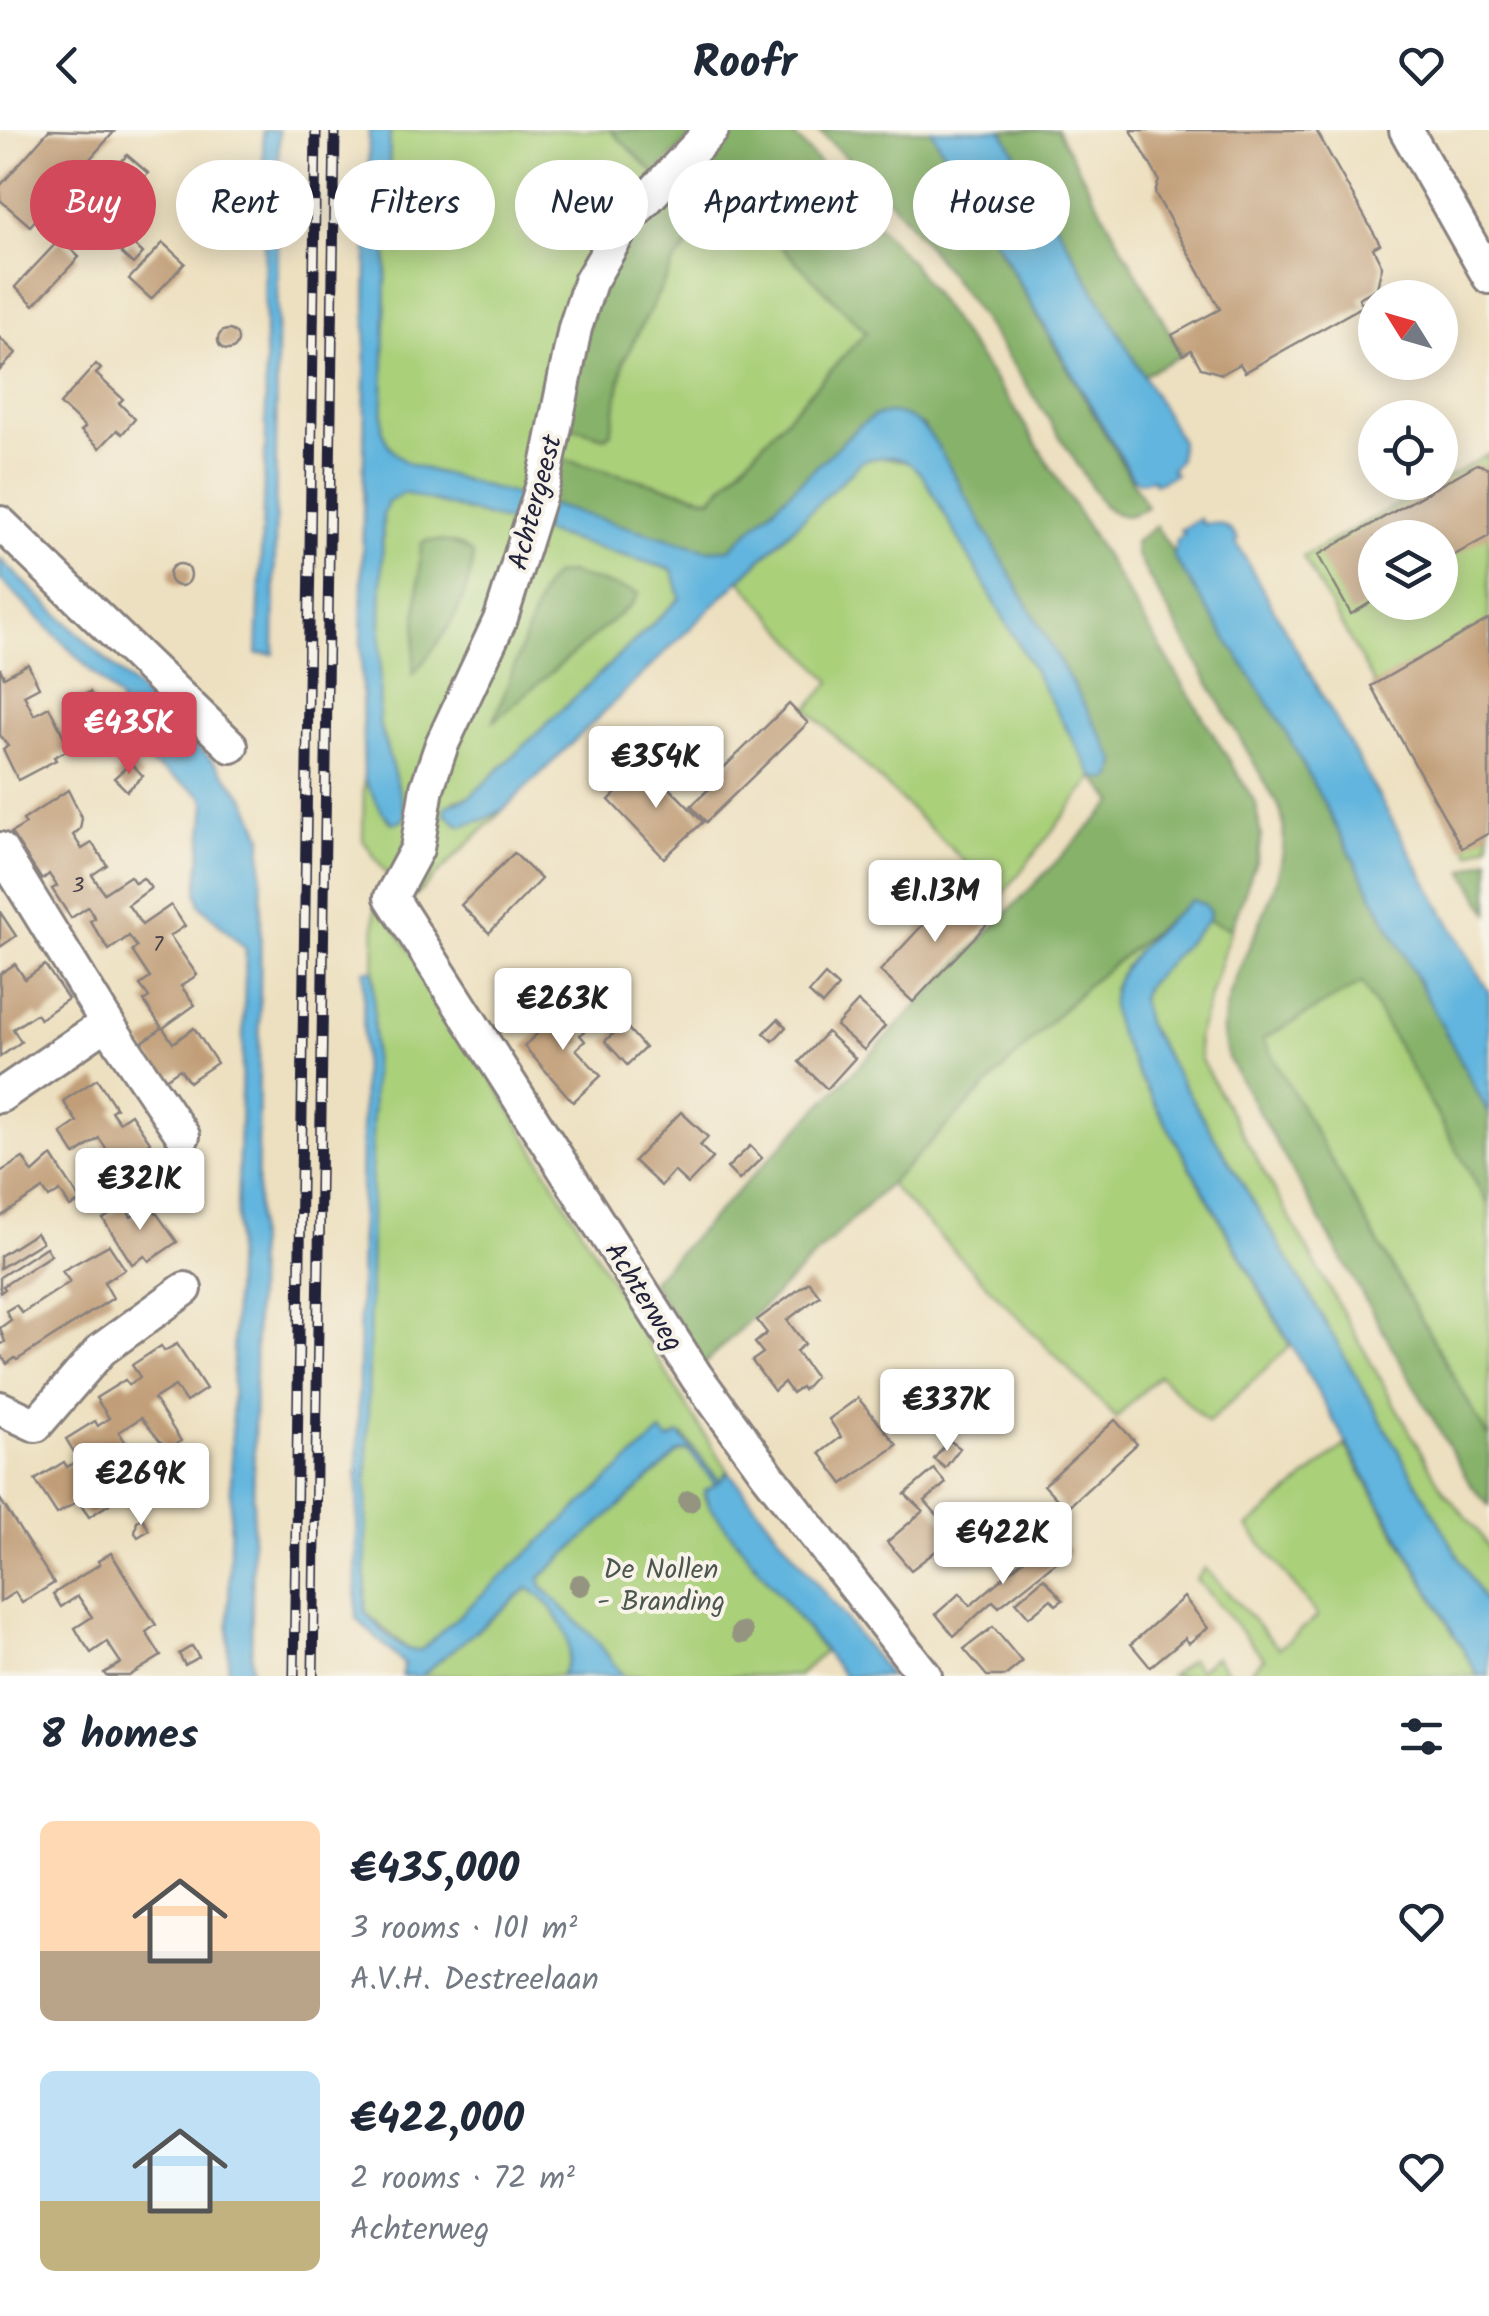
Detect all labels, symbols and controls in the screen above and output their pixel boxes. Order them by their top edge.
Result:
text: Roofr [693,29,796,101]
icon: back [40,38,95,93]
icon: heart [1394,38,1449,93]
chip: Buy [30,160,156,250]
chip: Rent [176,160,314,250]
chip: Filters [334,160,495,250]
chip: New [515,160,648,250]
chip: Apartment [668,160,893,250]
chip: House [913,160,1070,250]
north arrow [1358,280,1458,380]
map controls [1358,280,1458,620]
button: locate [1358,400,1458,500]
street label: Achtergeest [497,429,576,575]
button: layers [1358,520,1458,620]
pin: €435K [59,692,199,777]
text: €435K [84,699,174,750]
pin: €354K [586,726,726,811]
text: €354K [611,733,701,784]
pin: €1.13M [854,860,1016,945]
text: €1.13M [891,867,979,918]
house number: 3 [72,869,84,904]
house number: 7 [153,928,164,963]
pin: €263K [493,968,633,1053]
text: €263K [516,975,610,1026]
pin: €321K [70,1148,210,1233]
text: €321K [97,1155,183,1206]
street label: Achterweg [591,1234,694,1361]
pin: €337K [877,1369,1017,1454]
text: €337K [902,1376,992,1427]
pin: €269K [71,1443,211,1528]
text: €269K [95,1450,187,1501]
pin: €422K [933,1502,1073,1587]
text: €422K [956,1509,1050,1560]
park label: De Nollen - Branding [597,1548,725,1625]
text: 8 homes [40,1703,198,1770]
icon: filters [1394,1709,1449,1764]
text: €435,000 [350,1837,519,1904]
icon: home [120,1861,240,1981]
icon: heart [1394,1894,1449,1949]
text: 3 rooms · 101 m² [350,1904,577,1955]
text: A.V.H. Destreelaan [350,1955,599,2006]
text: €422,000 [350,2087,524,2154]
icon: home [120,2111,240,2231]
icon: heart [1394,2144,1449,2199]
text: 2 rooms · 72 m² [350,2154,575,2205]
text: Achterweg [350,2205,489,2256]

